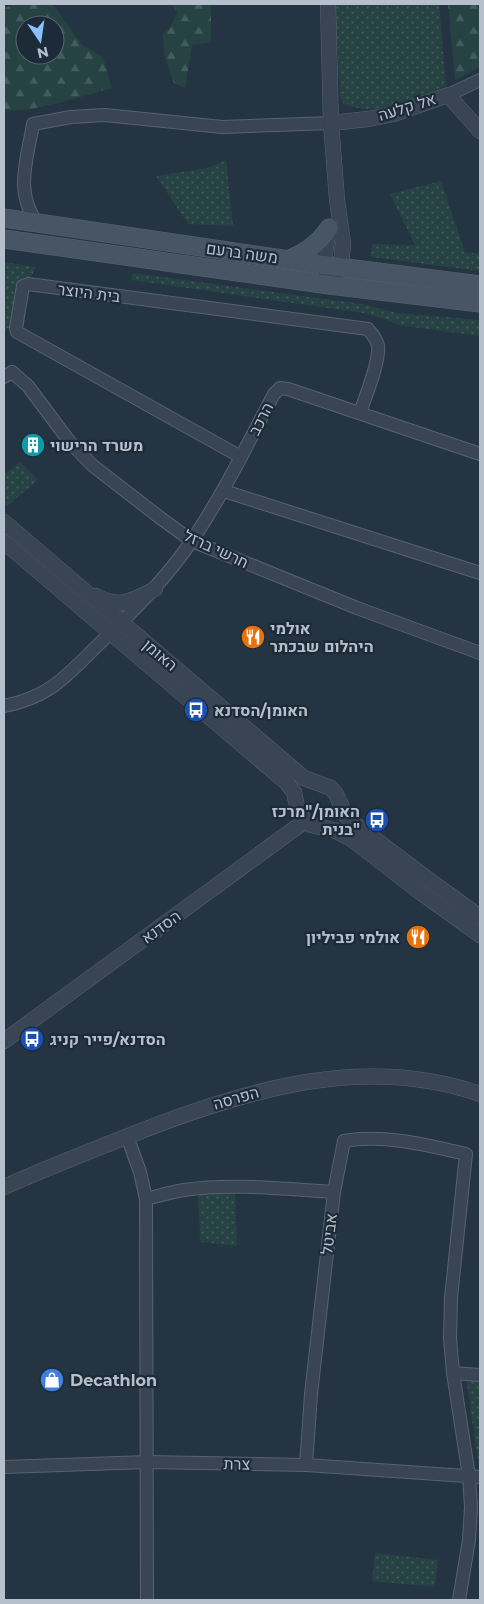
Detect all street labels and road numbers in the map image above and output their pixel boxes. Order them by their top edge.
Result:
street label: אל קלעה [376,89,438,125]
street label: משה ברעם [205,239,279,267]
street label: בית היוצר [57,280,122,306]
street label: הרכב [245,399,277,439]
street label: חרשי ברזל [181,526,251,572]
street label: האומן [139,635,181,675]
street label: הסדנא [138,906,184,948]
street label: הפרסה [211,1082,261,1114]
street label: אביטל [317,1212,341,1256]
street label: צרת [224,1454,251,1474]

